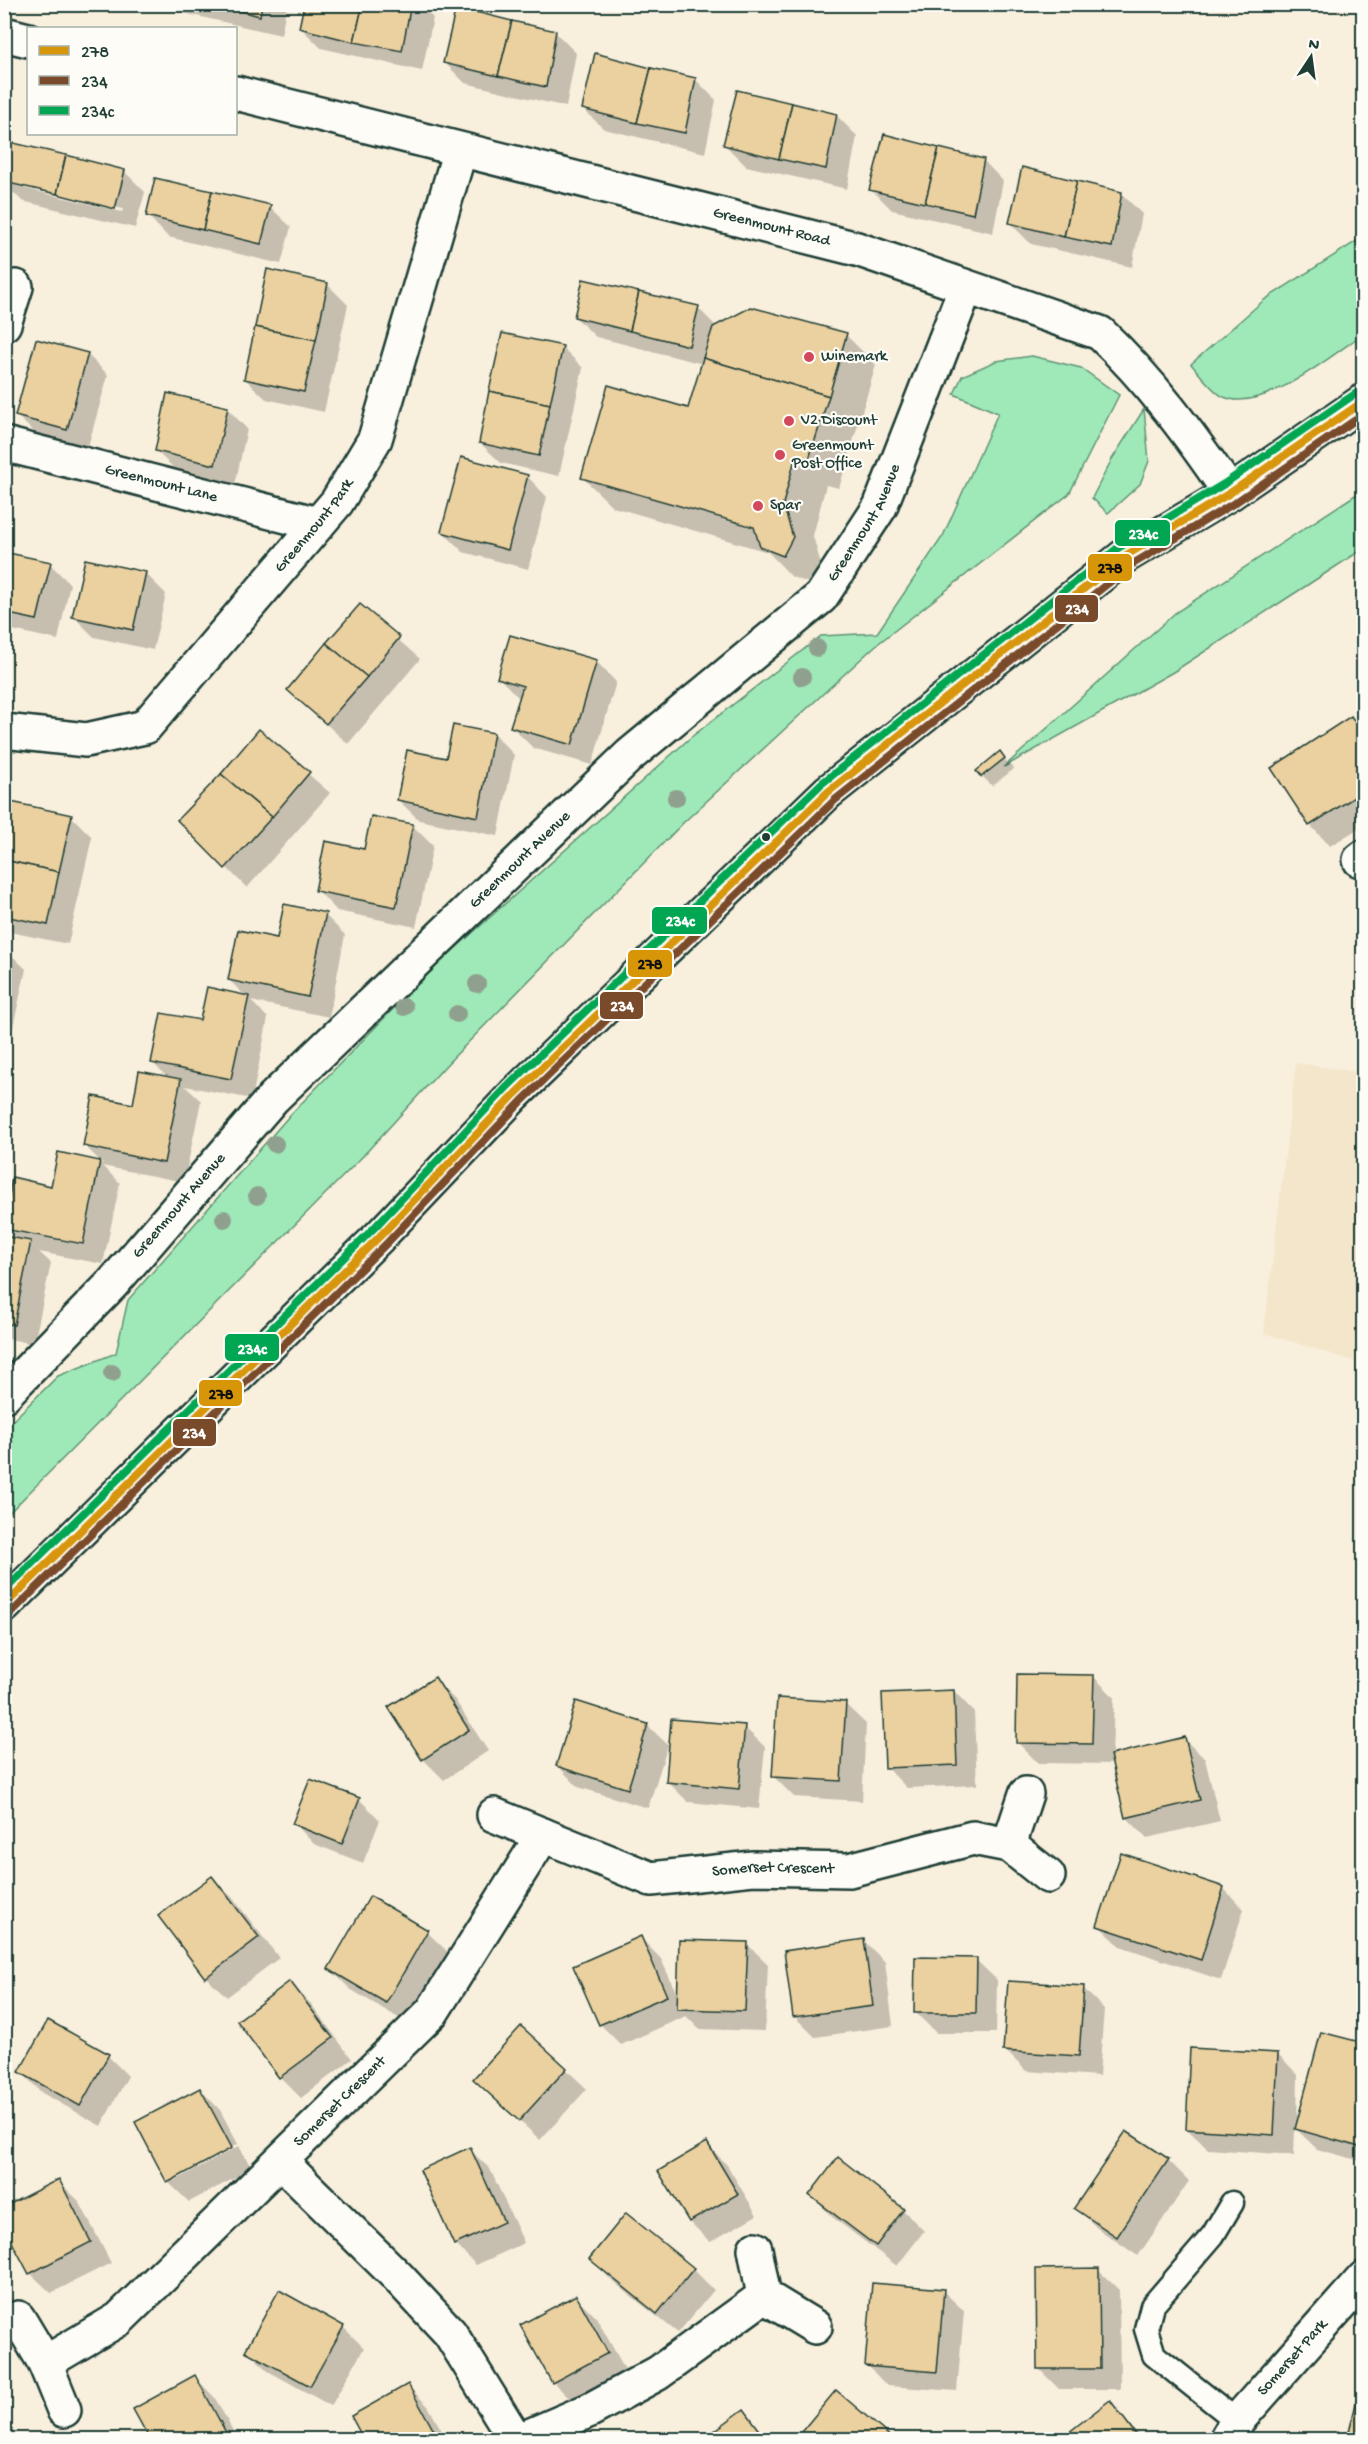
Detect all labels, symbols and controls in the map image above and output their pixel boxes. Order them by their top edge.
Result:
legend [27,27,237,135]
north arrow [1281,27,1341,87]
text: N [1306,35,1321,56]
text: 278 [81,43,109,64]
text: 234 [81,73,108,94]
text: 234c [81,103,115,124]
street label: Greenmount Road [711,204,833,252]
place label: Winemark [821,348,889,367]
marker: Winemark [802,350,816,364]
place label: V2 Discount [800,412,878,431]
marker: V2 Discount [782,414,796,428]
place label: Greenmount Post Office [791,437,875,474]
marker: Greenmount Post Office [773,448,787,462]
street label: Greenmount Lane [103,461,220,508]
street label: Greenmount Avenue [824,461,906,586]
street label: Greenmount Park [271,474,359,577]
place label: Spar [770,497,801,516]
marker: Spar [751,499,765,513]
line badge: 234c [1114,519,1171,547]
text: 234c [1128,527,1159,546]
line badge: 278 [1087,553,1133,582]
text: 278 [1098,561,1123,580]
line badge: 234 [1054,594,1099,623]
text: 234 [1065,602,1089,621]
street label: Greenmount Avenue [466,807,576,913]
unlabelled marker [760,831,772,843]
line badge: 234c [651,906,708,935]
text: 234c [665,914,696,933]
line badge: 278 [627,949,673,978]
text: 278 [638,957,663,976]
line badge: 234 [599,991,644,1020]
text: 234 [610,999,634,1018]
street label: Greenmount Avenue [129,1149,231,1263]
line badge: 234c [224,1333,280,1362]
text: 234c [237,1342,268,1361]
line badge: 278 [198,1379,243,1407]
text: 278 [209,1387,234,1406]
line badge: 234 [172,1418,217,1447]
text: 234 [182,1426,206,1445]
street label: Somerset Crescent [711,1858,835,1882]
street label: Somerset Crescent [290,2052,391,2151]
street label: Somerset Park [1254,2315,1333,2400]

